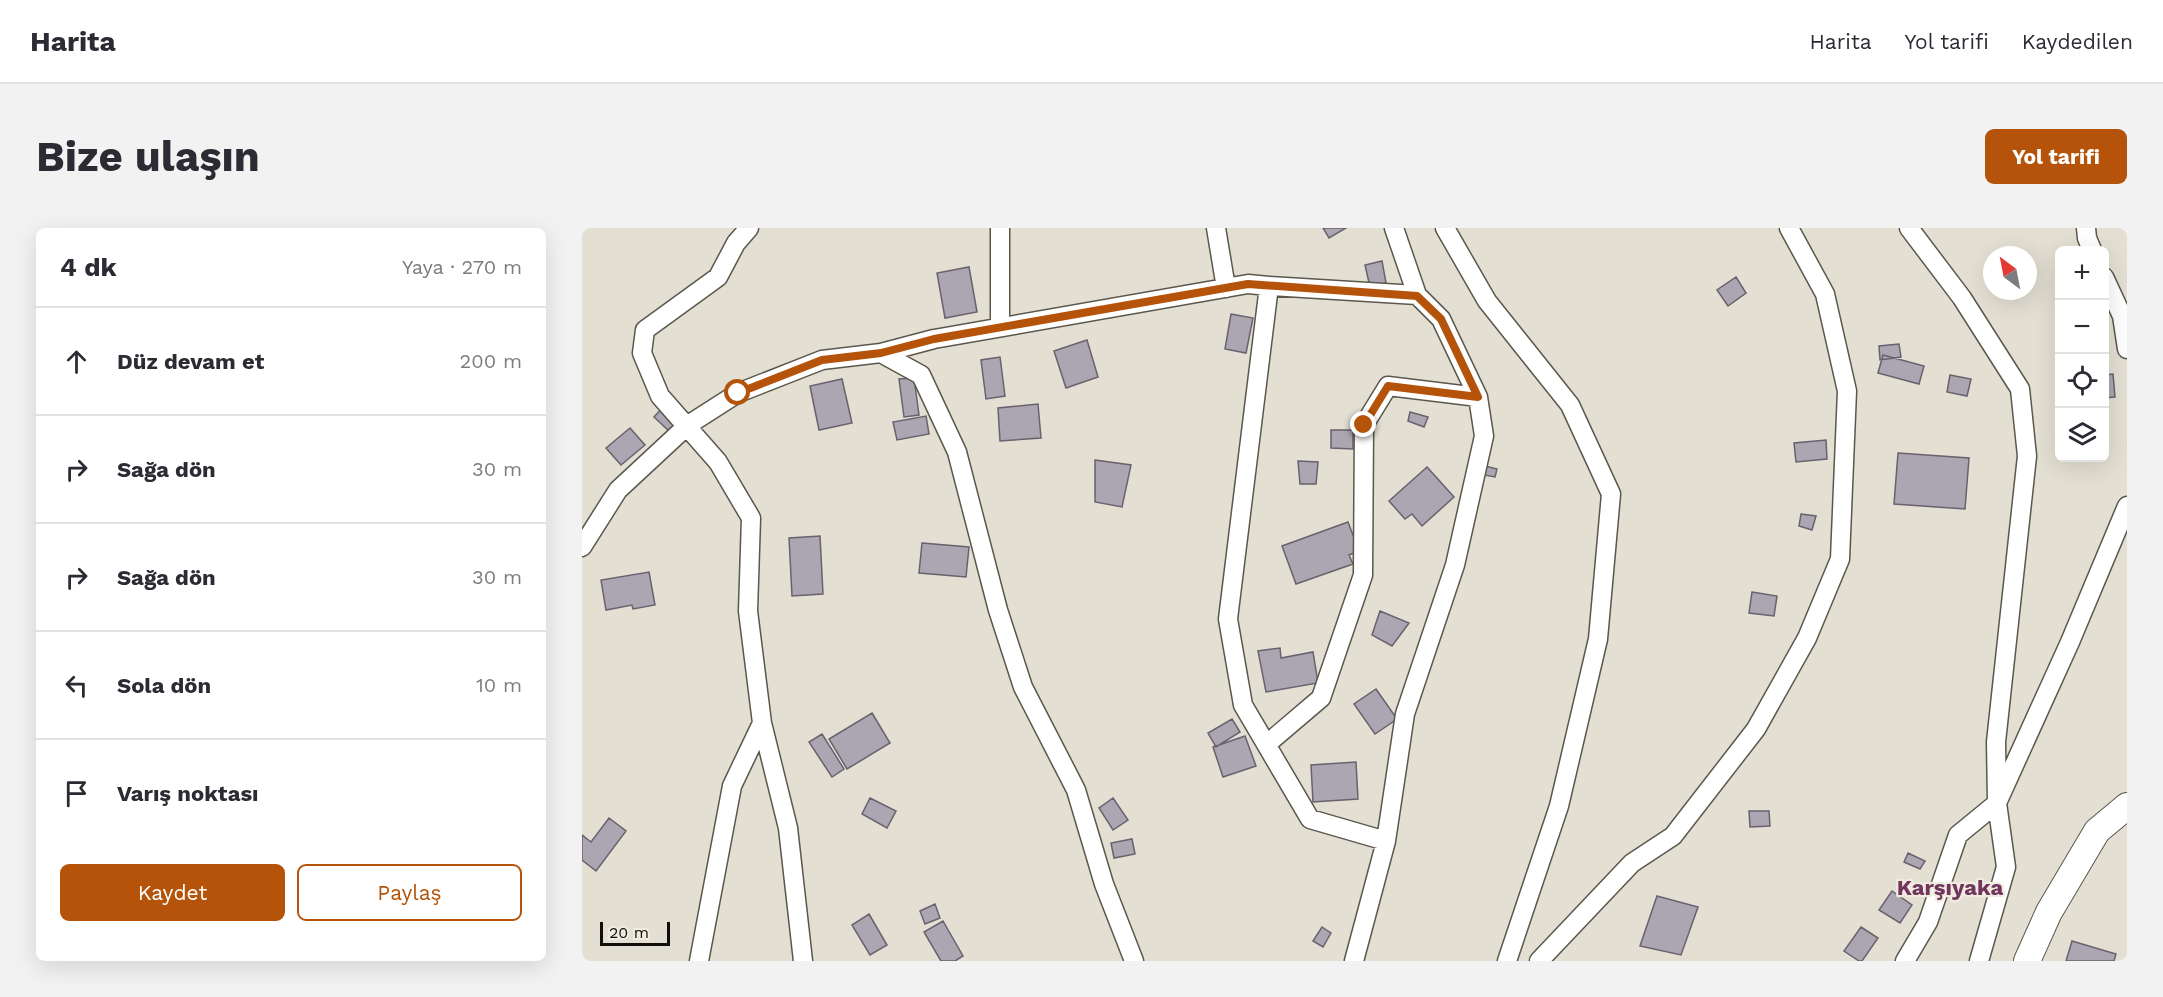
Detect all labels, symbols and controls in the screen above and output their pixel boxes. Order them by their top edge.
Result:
text: Harita [30,25,116,58]
text: Harita [1810,29,1872,54]
text: Yol tarifi [1905,29,1989,54]
text: Kaydedilen [2022,29,2133,54]
button: Yol tarifi [1985,129,2127,184]
text: Bize ulaşın [36,132,260,181]
north arrow [1983,246,2037,300]
map controls [2055,246,2109,462]
button: + [2055,246,2109,300]
text: 4 dk [60,252,117,282]
text: Yaya · 270 m [402,255,522,279]
button: − [2055,300,2109,354]
icon: ahead [60,345,93,378]
text: Düz devam et [117,349,264,374]
text: 200 m [460,349,522,373]
button: locate [2055,354,2109,408]
route start [724,379,750,405]
button: layers [2055,408,2109,462]
route end [1350,411,1376,437]
icon: right [60,453,93,486]
text: Sağa dön [117,457,216,482]
text: 30 m [472,457,522,481]
icon: right [60,561,93,594]
text: Sağa dön [117,565,216,590]
text: 30 m [472,565,522,589]
icon: left [60,669,93,702]
text: Sola dön [117,673,211,698]
text: 10 m [476,673,522,697]
icon: arrive [60,777,93,810]
text: Varış noktası [117,781,259,806]
button: Kaydet [60,864,285,921]
button: Paylaş [297,864,522,921]
district label: Karşıyaka [1897,875,2004,900]
scale bar [600,919,670,946]
text: 20 m [609,923,649,942]

